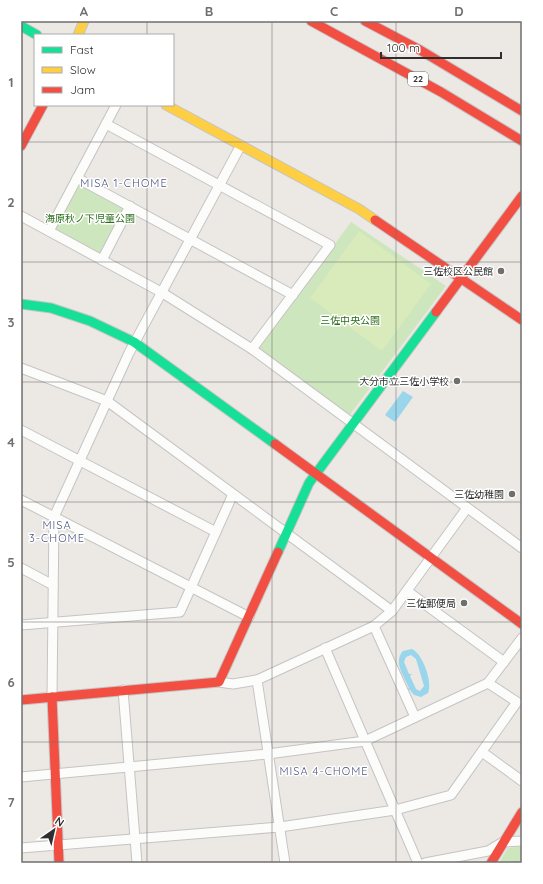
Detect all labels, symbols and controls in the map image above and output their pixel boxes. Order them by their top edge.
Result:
text: A [80,3,89,19]
text: B [205,3,213,19]
text: C [330,3,338,19]
text: D [454,3,464,19]
legend [34,34,174,106]
scale bar [381,34,501,60]
text: 100 m [387,40,420,55]
text: Fast [70,42,94,57]
text: Slow [70,62,96,77]
road number: 22 [408,72,428,86]
text: 1 [8,74,14,90]
text: Jam [70,82,95,97]
district label: MISA 1-CHOME [80,176,168,190]
text: 2 [7,194,15,210]
park label: 海原秋ノ下児童公園 [45,212,135,225]
place label: 三佐校区公民館 [423,265,493,278]
marker: 三佐校区公民館 [496,266,506,276]
text: 3 [8,314,15,330]
park label: 三佐中央公園 [320,314,380,327]
place label: 大分市立三佐小学校 [359,375,449,388]
marker: 大分市立三佐小学校 [452,376,462,386]
text: 4 [7,434,15,450]
place label: 三佐幼稚園 [454,488,504,501]
marker: 三佐幼稚園 [507,489,517,499]
district label: MISA 3-CHOME [29,518,85,545]
text: 5 [7,554,15,570]
place label: 三佐郵便局 [406,597,456,610]
marker: 三佐郵便局 [459,598,469,608]
text: 6 [7,674,15,690]
district label: MISA 4-CHOME [279,764,369,778]
text: 7 [7,794,15,810]
north arrow [34,810,74,850]
text: N [52,814,67,830]

